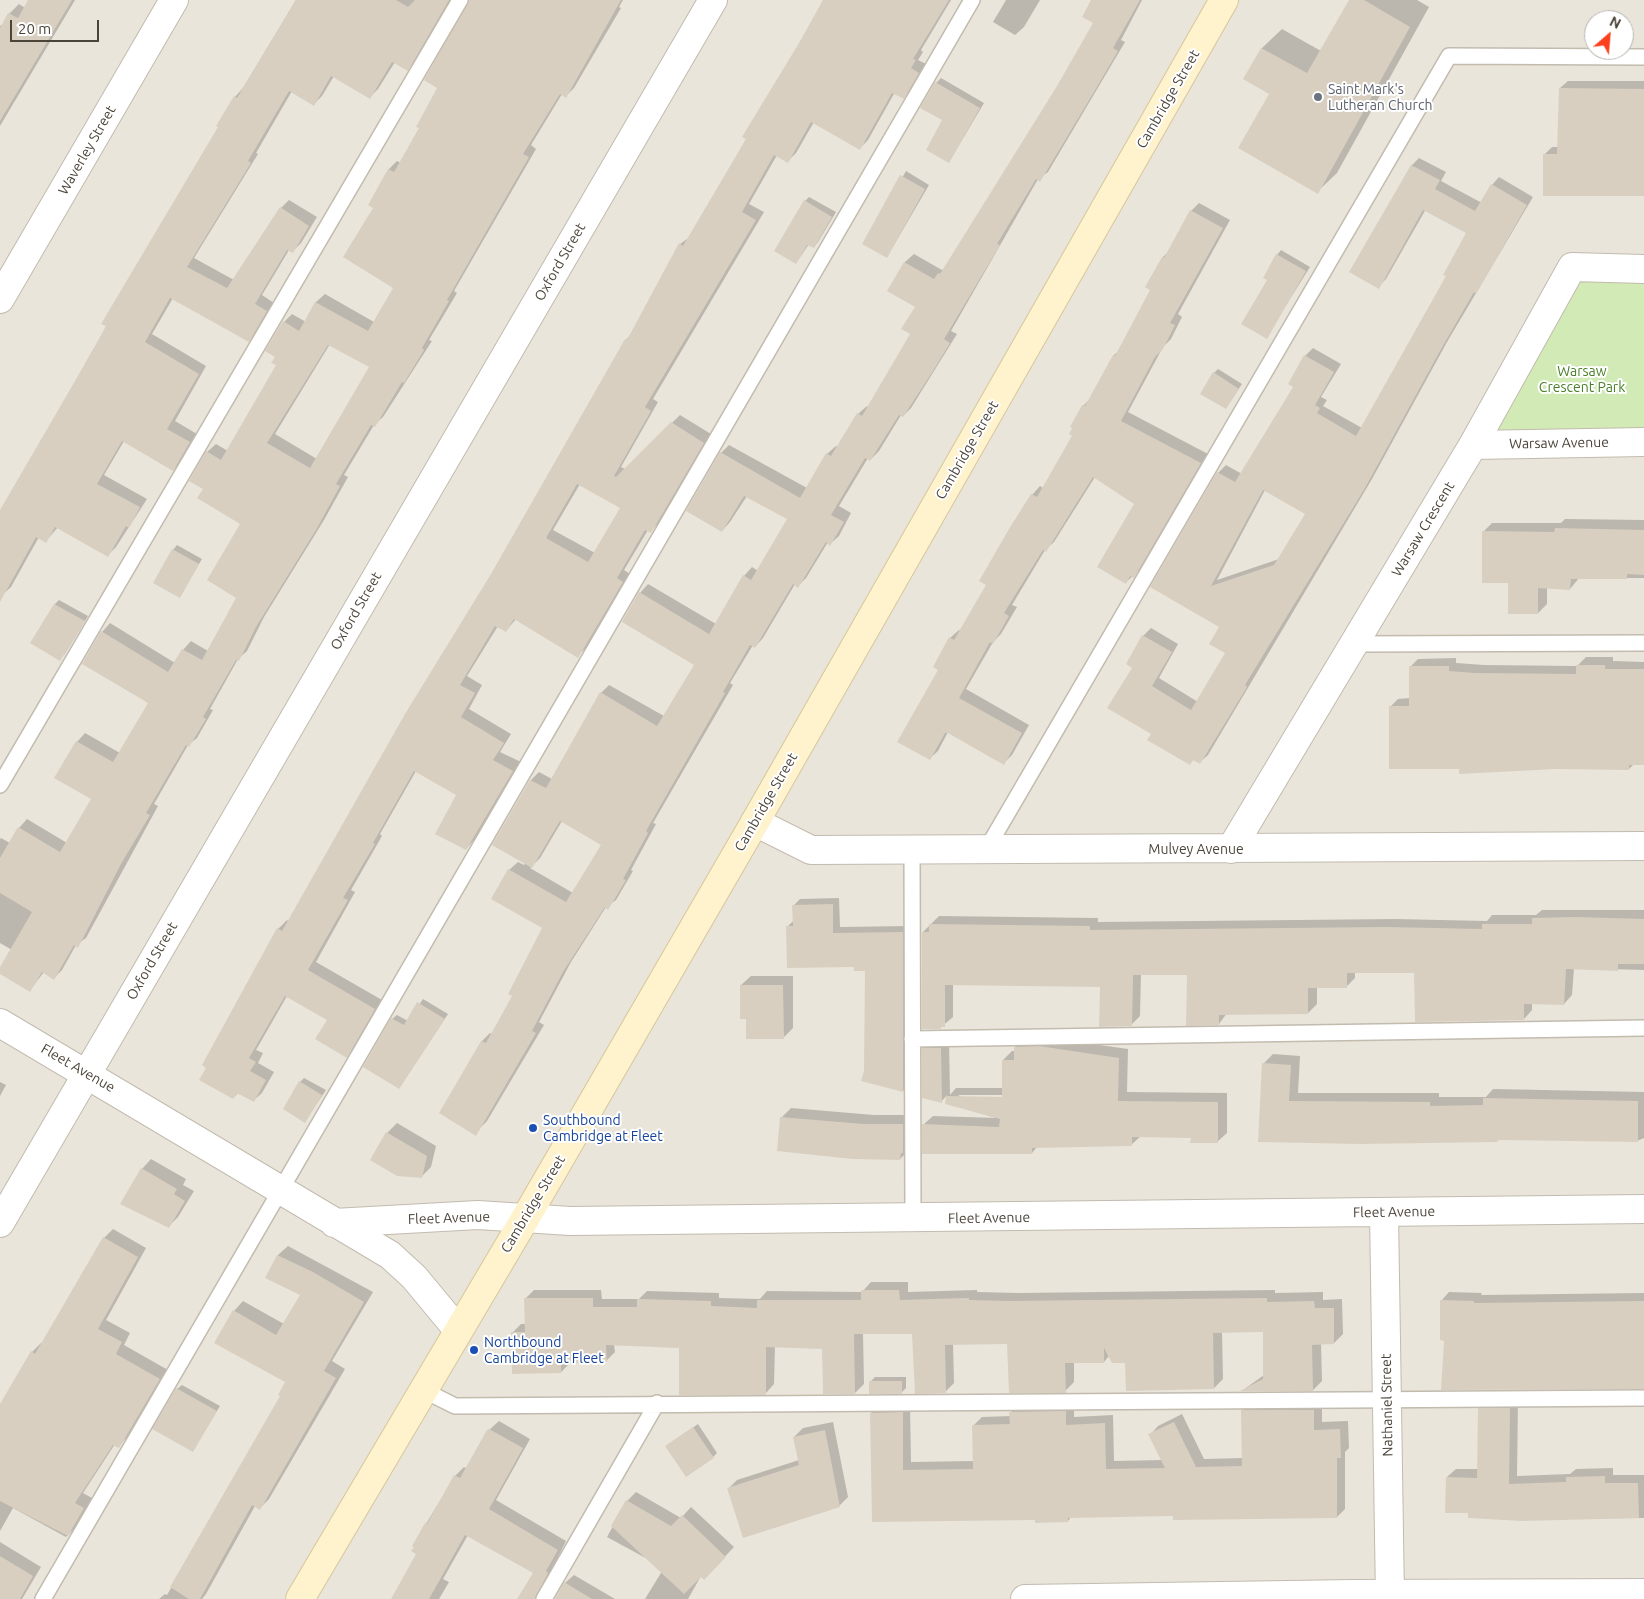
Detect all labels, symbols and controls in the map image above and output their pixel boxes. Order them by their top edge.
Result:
scale bar [12,10,101,42]
north arrow [1584,10,1634,60]
text: N [1607,13,1624,32]
text: 20 m [18,20,51,37]
street label: Cambridge Street [1133,47,1203,151]
place label: Saint Mark's Lutheran Church [1328,81,1432,114]
marker: Saint Mark's Lutheran Church [1312,91,1324,103]
street label: Waverley Street [55,102,119,198]
street label: Oxford Street [531,220,589,304]
park label: Warsaw Crescent Park [1539,363,1625,396]
street label: Cambridge Street [932,398,1002,502]
street label: Warsaw Avenue [1509,434,1609,452]
street label: Warsaw Crescent [1388,478,1458,580]
street label: Oxford Street [327,569,385,653]
street label: Cambridge Street [731,750,801,854]
street label: Mulvey Avenue [1148,841,1244,857]
street label: Oxford Street [123,919,181,1003]
street label: Fleet Avenue [38,1040,118,1096]
place label: Southbound Cambridge at Fleet [543,1112,663,1144]
marker: Southbound Cambridge at Fleet [527,1122,539,1134]
street label: Cambridge Street [497,1152,569,1256]
street label: Fleet Avenue [1353,1203,1435,1221]
street label: Fleet Avenue [408,1208,490,1228]
street label: Fleet Avenue [948,1209,1030,1227]
place label: Northbound Cambridge at Fleet [484,1334,604,1366]
marker: Northbound Cambridge at Fleet [468,1344,480,1356]
street label: Nathaniel Street [1378,1353,1396,1457]

